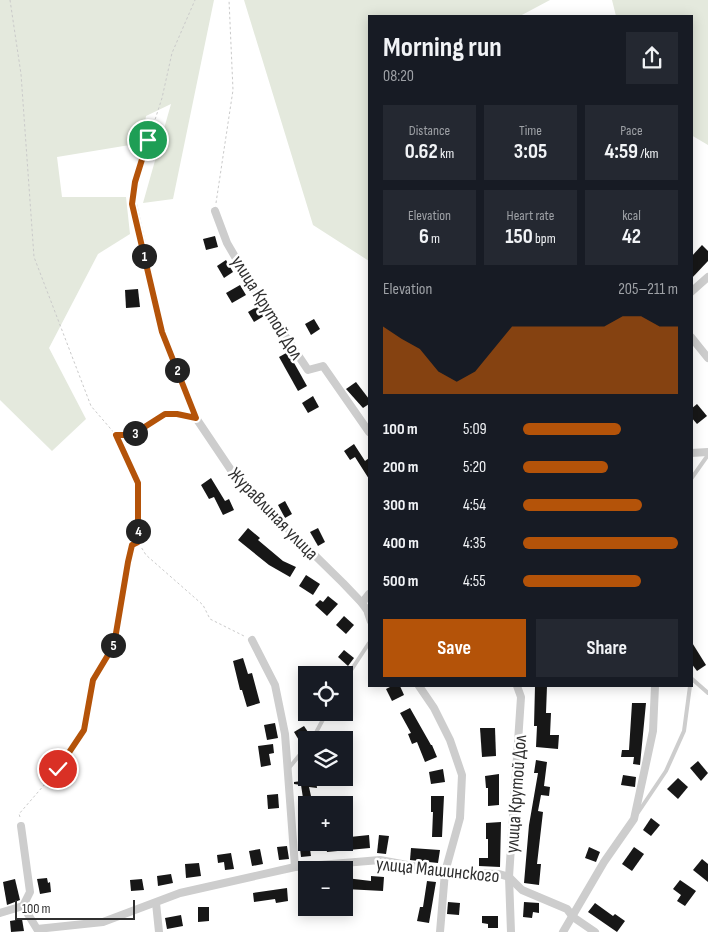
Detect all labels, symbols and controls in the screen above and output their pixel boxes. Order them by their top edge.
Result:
text: Morning run [383,31,502,64]
button: share [626,32,678,84]
text: 08:20 [383,67,414,86]
pin [127,119,169,161]
text: Distance [409,122,450,139]
text: Time [519,122,542,139]
text: Pace [620,122,643,139]
icon: arrive [134,126,162,154]
text: 0.62 [405,139,438,164]
text: 3:05 [514,139,547,164]
text: 4:59 [604,139,638,164]
text: km [438,145,454,162]
text: /km [638,145,659,162]
text: Elevation [408,207,451,224]
text: Heart rate [507,207,554,224]
text: kcal [622,207,641,224]
text: 6 [419,224,429,249]
text: 150 [505,224,533,249]
text: 42 [622,224,641,249]
text: m [429,230,440,247]
text: bpm [533,230,556,247]
pin: 1 [132,244,156,268]
text: 1 [142,248,147,265]
street label: улица Крутой Дол [226,251,308,364]
text: Elevation [383,280,432,299]
text: 205–211 m [618,280,678,299]
pin: 2 [164,358,190,382]
text: 2 [174,362,181,379]
pin: 3 [122,420,148,446]
text: 100 m [383,420,418,439]
text: 5:09 [463,420,487,439]
text: 3 [132,425,139,442]
text: 200 m [383,458,418,477]
text: 5:20 [463,458,486,477]
street label: Журавлиная улица [223,463,323,565]
text: 300 m [383,496,419,515]
text: 4:54 [463,496,486,515]
pin: 4 [126,518,150,544]
text: 4 [135,523,142,540]
text: 400 m [383,534,419,553]
text: 4:35 [463,534,486,553]
text: 500 m [383,572,418,591]
text: 4:55 [463,572,486,591]
button: Save [383,619,526,677]
button: Share [536,619,678,677]
pin: 5 [100,632,126,658]
text: 5 [110,637,117,654]
map controls [298,666,353,916]
button: locate [298,666,353,721]
button: layers [298,731,353,786]
street label: улица Крутой Дол [501,734,532,854]
pin [37,748,79,790]
icon: check [44,755,72,783]
button: + [298,796,353,851]
street label: улица Машинского [375,853,501,888]
button: − [298,861,353,916]
scale bar [15,897,135,920]
text: 100 m [22,900,51,917]

